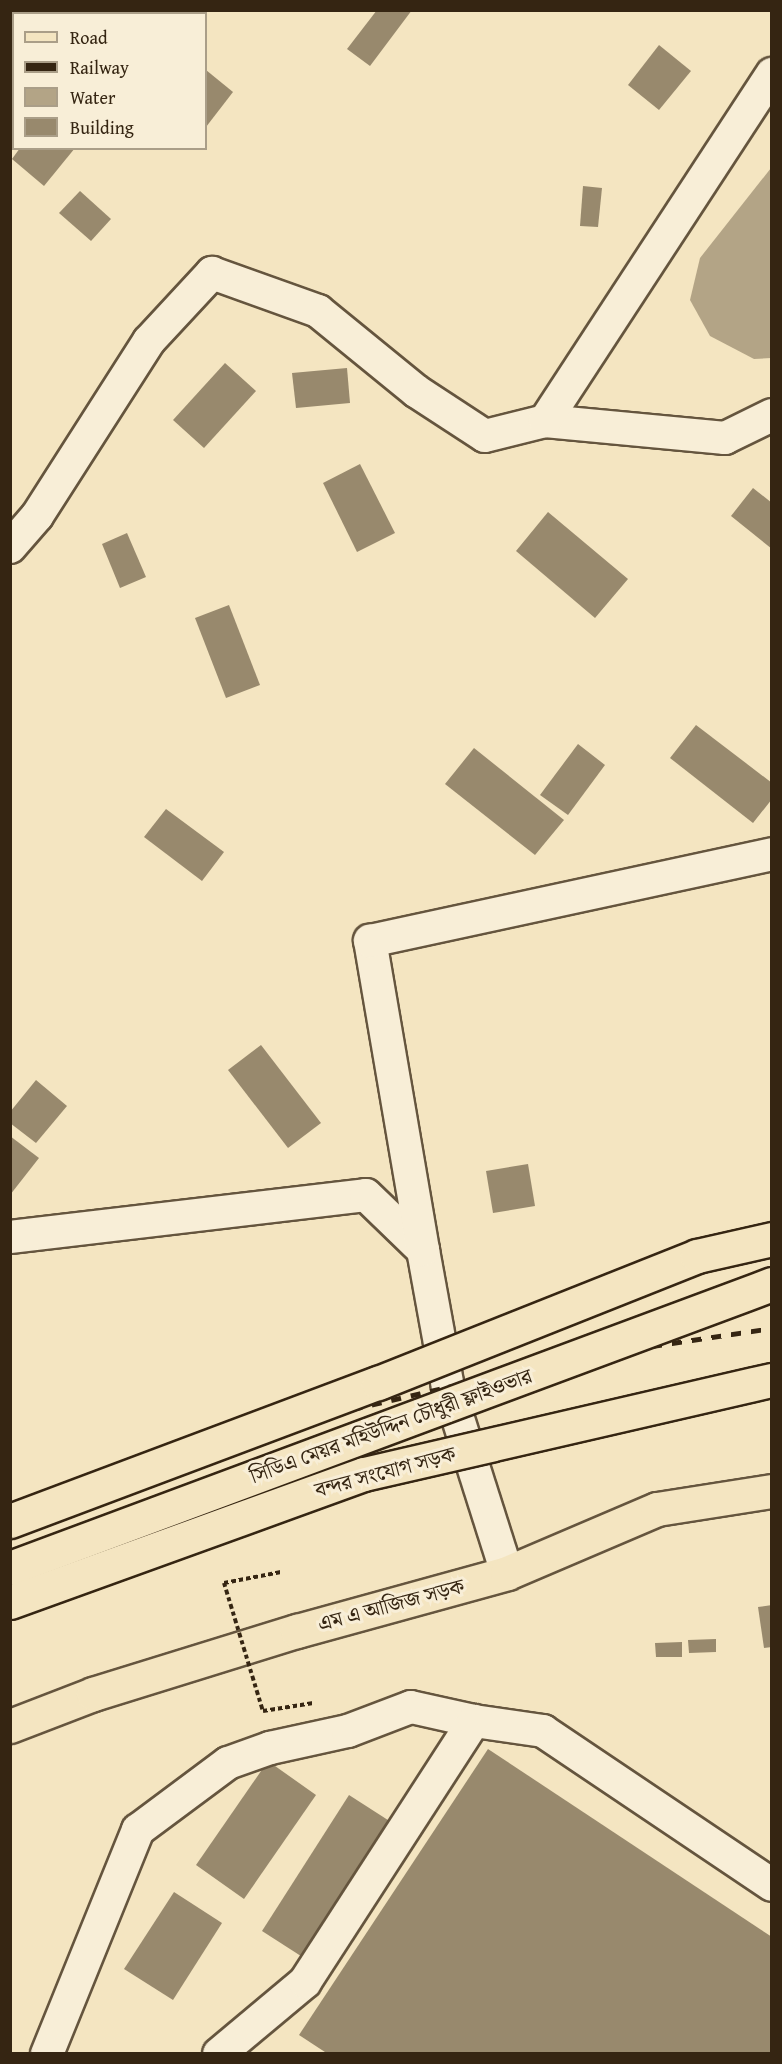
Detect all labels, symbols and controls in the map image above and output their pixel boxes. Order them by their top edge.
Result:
legend [12,12,207,150]
text: Road [70,24,108,51]
text: Railway [70,54,129,81]
text: Water [70,84,115,111]
text: Building [70,114,134,141]
street label: সিডিএ মেয়র মহিউদ্দিন চৌধুরী ফ্লাইওভার [247,1363,535,1489]
street label: বন্দর সংযোগ সড়ক [312,1441,458,1503]
street label: এম এ আজিজ সড়ক [315,1573,467,1637]

